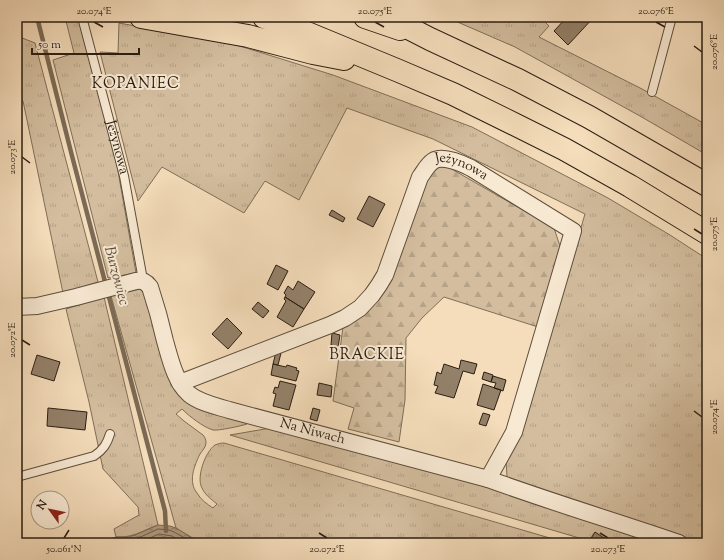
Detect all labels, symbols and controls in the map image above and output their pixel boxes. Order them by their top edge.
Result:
text: 20.074°E [76,4,112,19]
text: 20.075°E [358,4,392,19]
text: 20.076°E [638,4,674,19]
scale bar [32,30,139,56]
text: 20.076°E [707,34,722,70]
text: 50 m [37,36,61,54]
district label: KOPANIEC [92,74,180,95]
street label: Jeżynowa [100,117,133,177]
text: 20.073°E [5,140,20,174]
street label: Jeżynowa [432,149,492,186]
text: 20.075°E [707,217,722,251]
water label: Burzowiec [98,244,134,308]
text: 20.072°E [5,322,20,358]
district label: BRACKIE [329,345,405,366]
text: 20.074°E [707,399,722,435]
street label: Na Niwach [278,414,347,450]
north arrow [30,490,70,530]
text: N [33,497,52,514]
text: 50.061°N [46,542,81,557]
text: 20.072°E [309,542,345,557]
text: 20.073°E [591,542,625,557]

